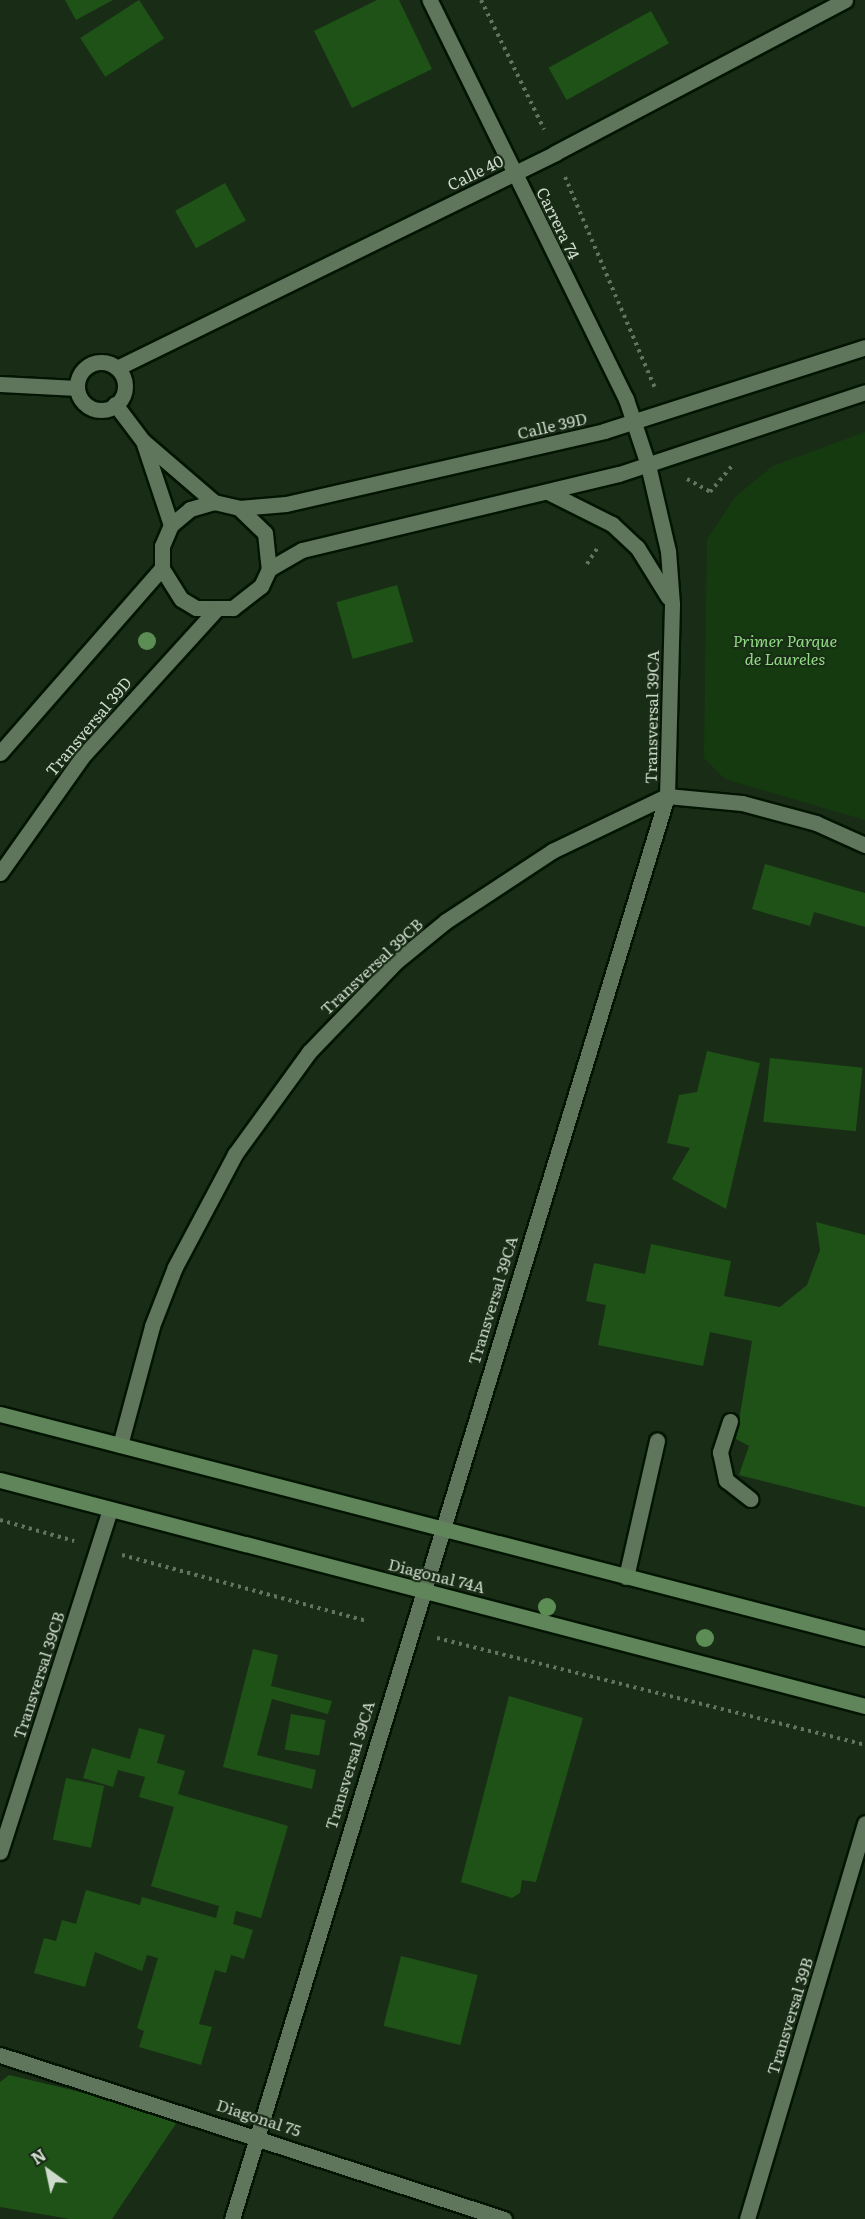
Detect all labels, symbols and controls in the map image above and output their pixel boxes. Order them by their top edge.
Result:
street label: Calle 40 [444,150,506,194]
street label: Carrera 74 [533,184,585,262]
street label: Calle 39D [515,408,589,442]
park label: Primer Parque de Laureles [733,630,837,668]
street label: Transversal 39CA [640,650,662,784]
street label: Transversal 39D [41,673,135,779]
street label: Transversal 39CB [316,914,426,1018]
street label: Transversal 39CA [463,1233,521,1367]
street label: Diagonal 74A [386,1554,488,1596]
street label: Transversal 39CB [8,1609,68,1741]
street label: Transversal 39CA [320,1698,378,1832]
street label: Transversal 39B [762,1955,816,2077]
street label: Diagonal 75 [214,2094,304,2140]
north arrow [18,2141,78,2201]
text: N [26,2142,50,2170]

